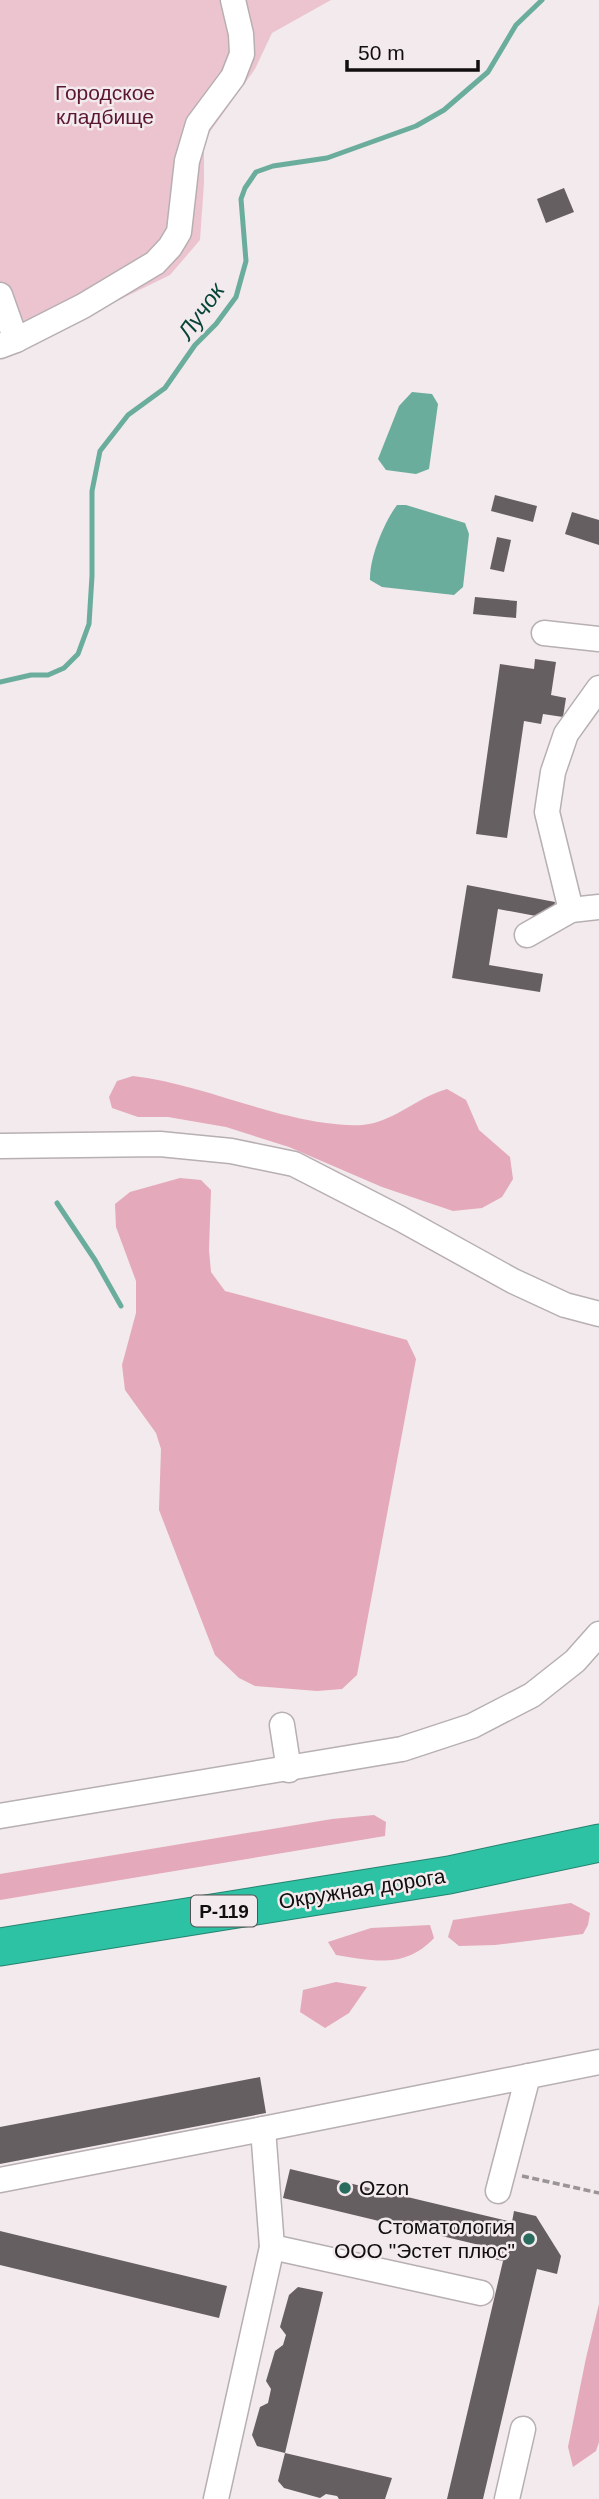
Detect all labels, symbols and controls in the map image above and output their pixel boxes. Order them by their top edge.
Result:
scale bar [347,28,478,72]
text: 50 m [358,41,405,64]
park label: Городское кладбище [55,81,155,128]
water label: Лучок [171,277,230,346]
street label: Окружная дорога [277,1864,447,1913]
road number: Р-119 [191,1896,257,1926]
place label: Ozon [359,2176,409,2199]
marker: Ozon [337,2180,353,2196]
place label: Стоматология ООО "Эстет плюс" [334,2215,515,2262]
marker: Стоматология ООО "Эстет плюс" [521,2231,537,2247]

